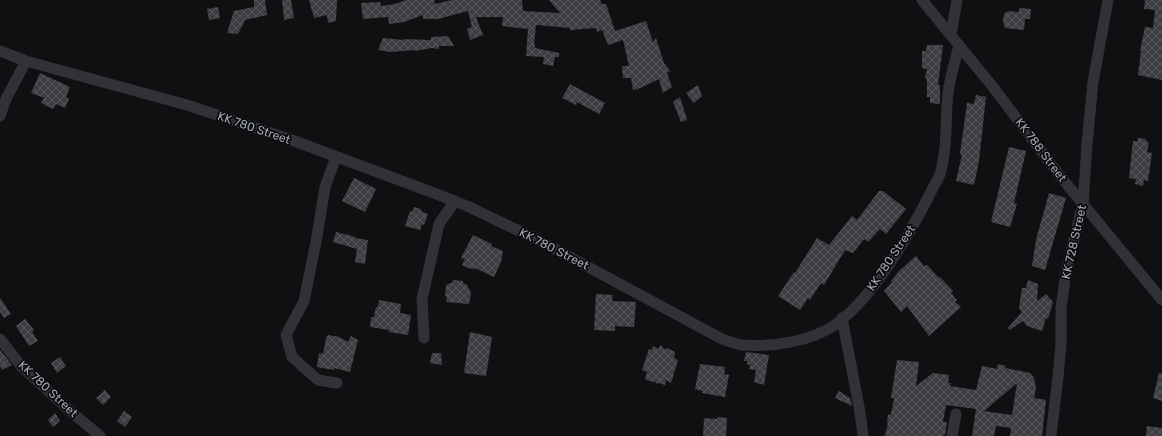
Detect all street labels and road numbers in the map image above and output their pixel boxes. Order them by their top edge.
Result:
street label: KK 780 Street [216,109,293,147]
street label: KK 788 Street [1012,115,1070,185]
street label: KK 728 Street [1059,203,1089,280]
street label: KK 780 Street [864,222,918,294]
street label: KK 780 Street [517,225,591,273]
street label: KK 780 Street [15,358,81,420]

